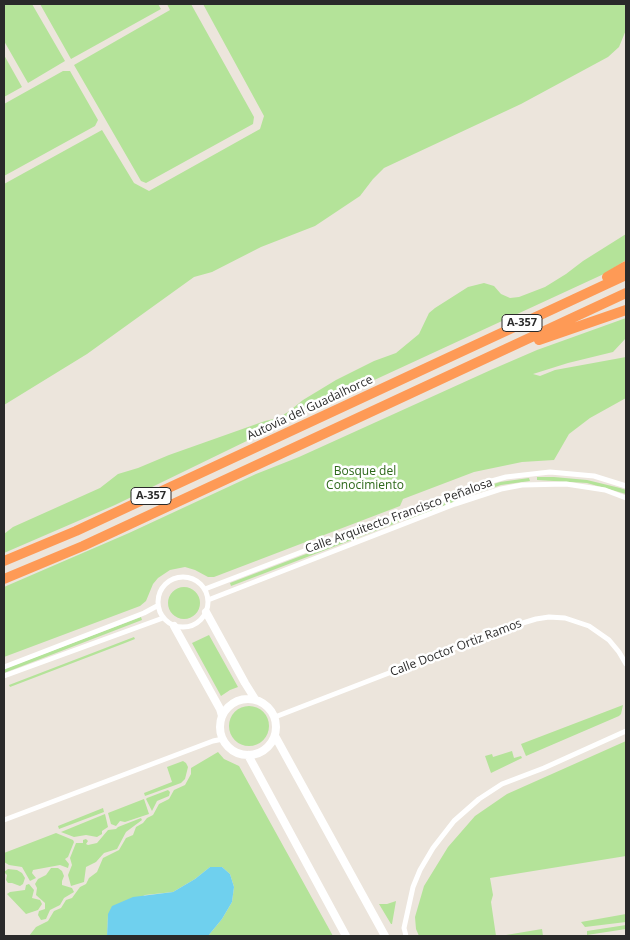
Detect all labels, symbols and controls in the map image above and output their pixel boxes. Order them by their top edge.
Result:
road number: A-357 [502,314,542,332]
street label: Autovía del Guadalhorce [245,372,375,444]
park label: Bosque del Conocimiento [326,465,404,493]
street label: Calle Arquitecto Francisco Peñalosa [303,475,495,557]
road number: A-357 [131,488,171,504]
street label: Calle Doctor Ortiz Ramos [388,616,524,680]

